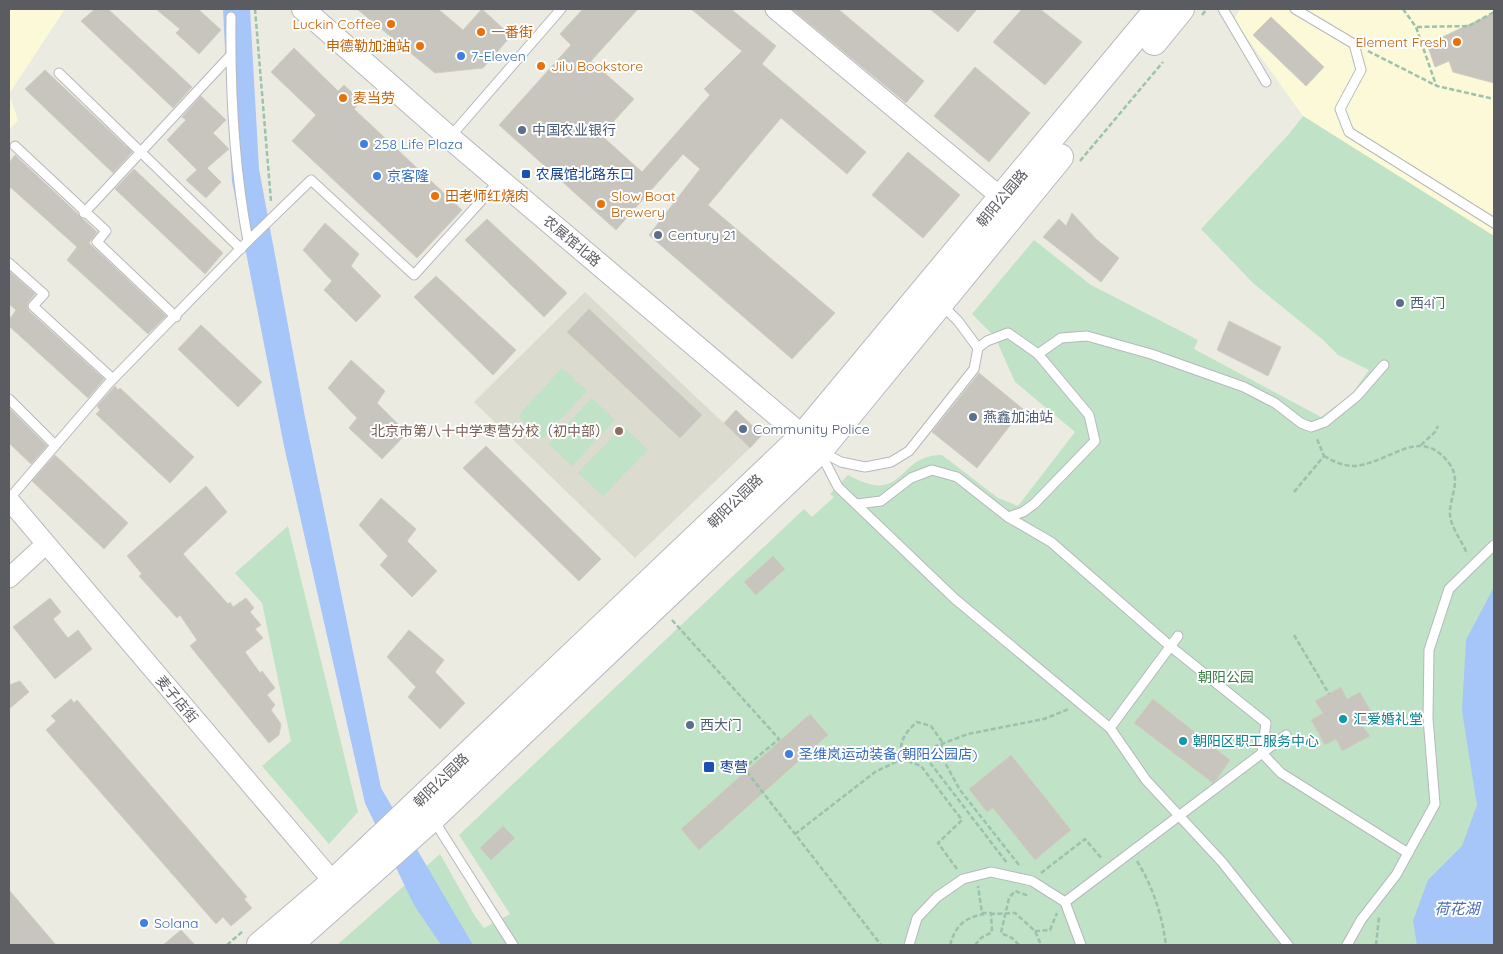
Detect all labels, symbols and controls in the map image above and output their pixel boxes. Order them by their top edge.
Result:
place label: Luckin Coffee [292,15,381,33]
marker: Luckin Coffee [385,18,397,30]
place label: 一番街 [491,23,533,41]
marker: 一番街 [475,26,487,38]
place label: Element Fresh [1355,33,1447,51]
marker: Element Fresh [1451,36,1463,48]
place label: 申德勒加油站 [326,37,410,55]
marker: 申德勒加油站 [414,40,426,52]
place label: 7-Eleven [471,47,526,65]
marker: 7-Eleven [455,50,467,62]
place label: Jilu Bookstore [551,57,643,75]
marker: Jilu Bookstore [535,60,547,72]
place label: 麦当劳 [353,89,395,107]
marker: 麦当劳 [337,92,349,104]
place label: 中国农业银行 [532,121,616,139]
marker: 中国农业银行 [516,124,528,136]
place label: 258 Life Plaza [374,135,463,153]
marker: 258 Life Plaza [358,138,370,150]
place label: 农展馆北路东口 [536,165,634,183]
street label: 朝阳公园路 [973,165,1031,231]
place label: 京客隆 [387,167,429,185]
marker: 农展馆北路东口 [520,168,532,180]
marker: 京客隆 [371,170,383,182]
place label: 田老师红烧肉 [445,187,529,205]
place label: Slow Boat Brewery [611,187,676,221]
marker: 田老师红烧肉 [429,190,441,202]
marker: Slow Boat Brewery [595,198,607,210]
street label: 农展馆北路 [539,212,605,270]
place label: Century 21 [668,226,736,244]
marker: Century 21 [652,229,664,241]
place label: 西4门 [1410,294,1445,312]
marker: 西4门 [1394,297,1406,309]
place label: 燕鑫加油站 [983,408,1053,426]
marker: 燕鑫加油站 [967,411,979,423]
place label: Community Police [753,420,870,438]
place label: 北京市第八十中学枣营分校（初中部） [371,422,609,440]
marker: Community Police [737,423,749,435]
marker: 北京市第八十中学枣营分校（初中部） [613,425,625,437]
street label: 朝阳公园路 [704,470,766,532]
park label: 朝阳公园 [1198,668,1254,686]
street label: 麦子店街 [152,672,202,726]
place label: 汇爱婚礼堂 [1353,710,1423,728]
marker: 汇爱婚礼堂 [1337,713,1349,725]
place label: 西大门 [700,716,742,734]
marker: 西大门 [684,719,696,731]
place label: 朝阳区职工服务中心 [1193,732,1319,750]
marker: 朝阳区职工服务中心 [1177,735,1189,747]
place label: 圣维岚运动装备(朝阳公园店) [799,745,977,763]
marker: 圣维岚运动装备(朝阳公园店) [783,748,795,760]
street label: 朝阳公园路 [410,749,472,811]
place label: 枣营 [720,758,748,776]
marker: 枣营 [702,760,716,774]
water label: 荷花湖 [1434,899,1481,918]
place label: Solana [154,914,199,932]
marker: Solana [138,917,150,929]

